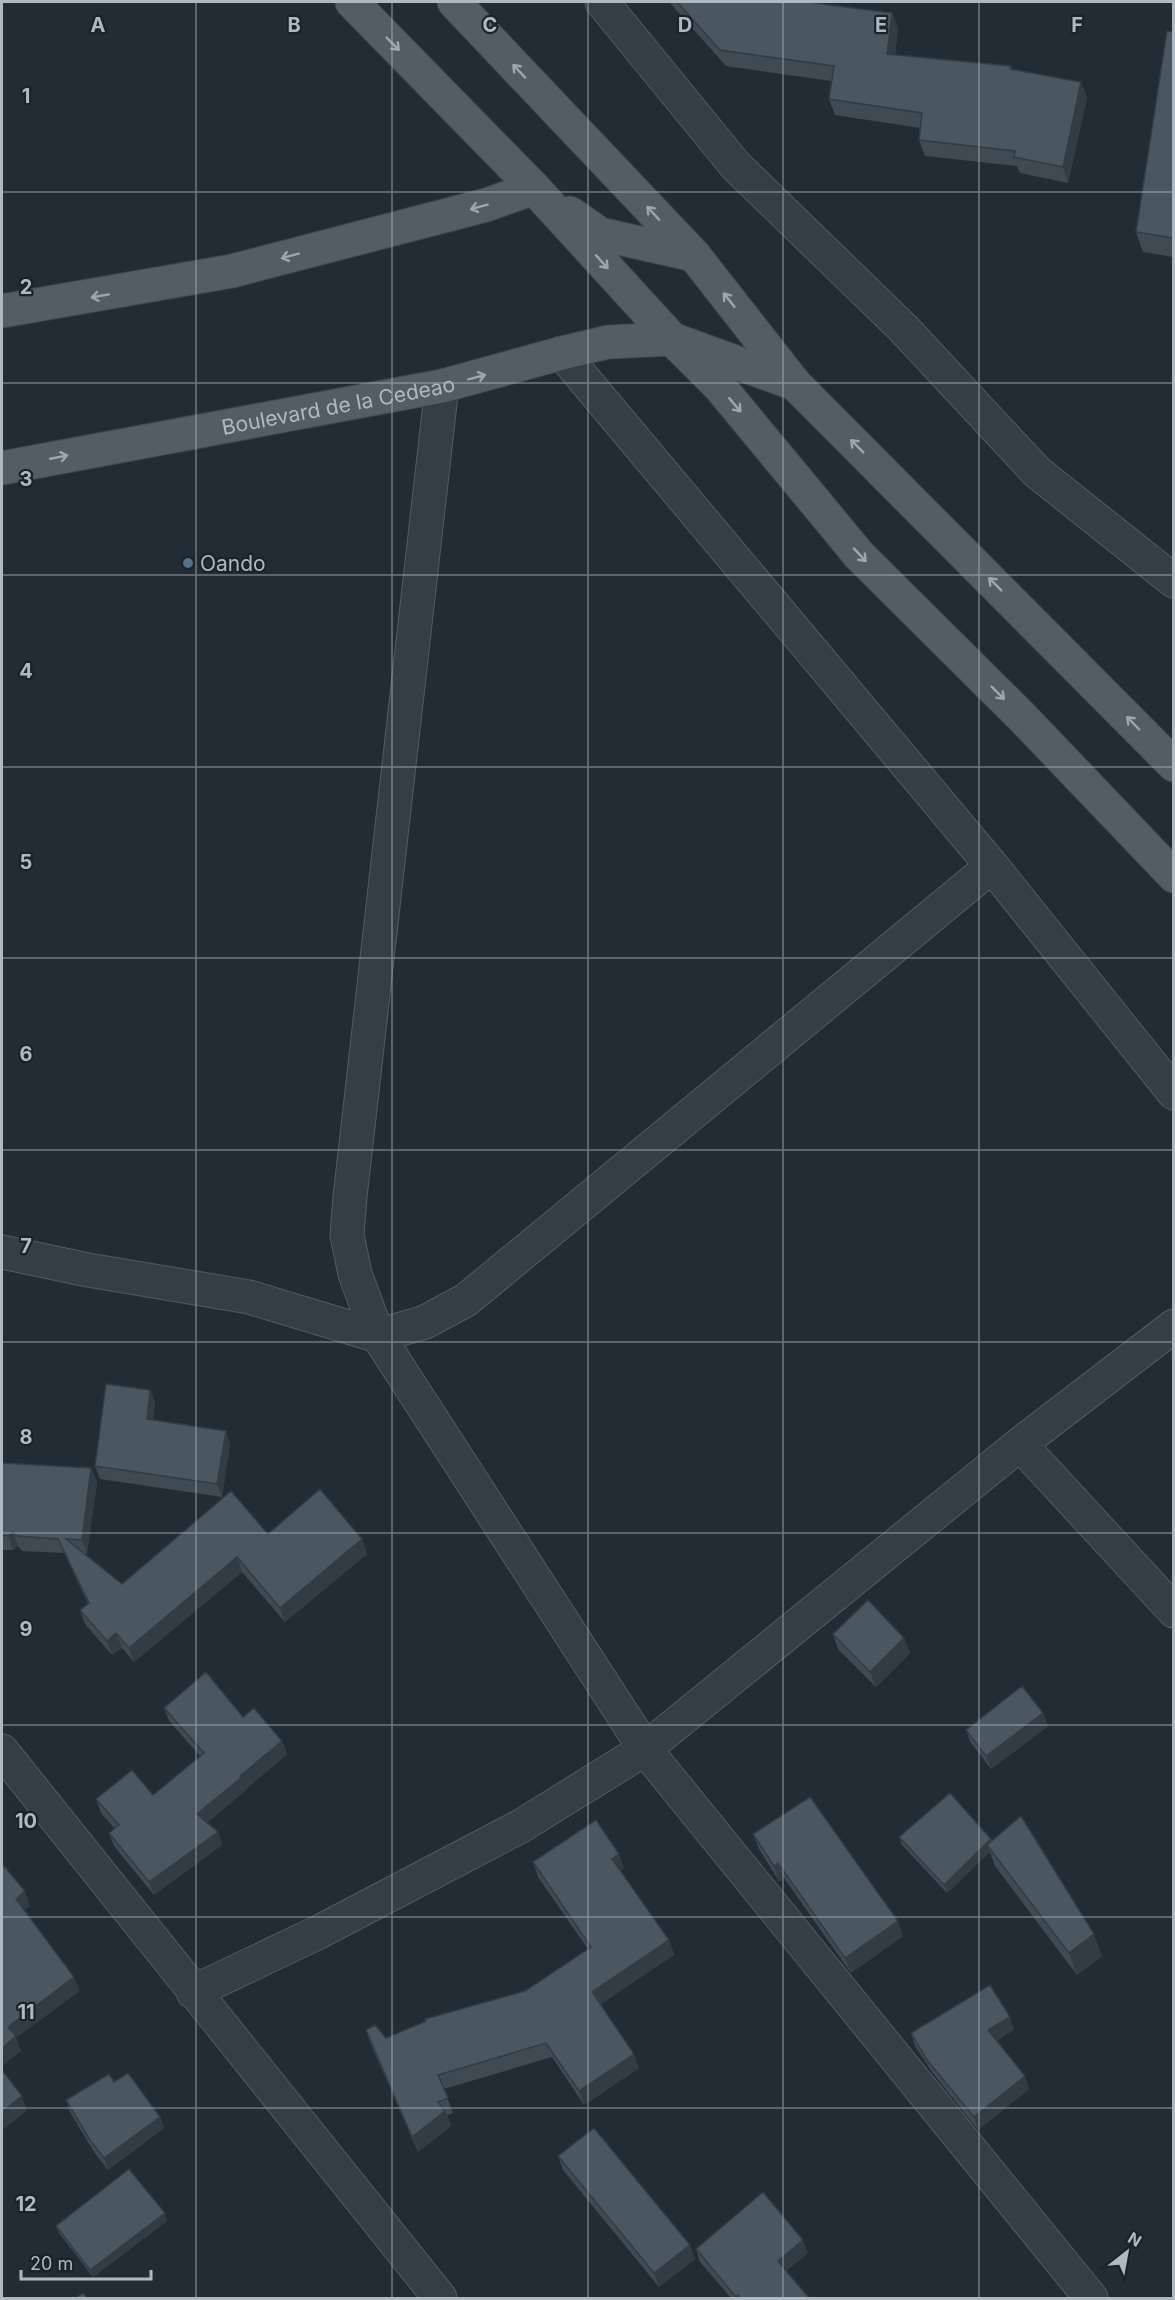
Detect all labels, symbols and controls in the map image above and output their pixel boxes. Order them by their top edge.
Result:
text: A [91,13,106,37]
text: B [287,13,301,37]
text: C [483,13,497,37]
text: D [678,13,692,37]
text: E [875,13,887,37]
text: F [1071,13,1083,37]
one-way arrow [385,36,400,51]
one-way arrow [512,63,527,78]
text: 1 [22,84,30,108]
one-way arrow [470,201,489,213]
one-way arrow [646,205,661,220]
one-way arrow [281,251,300,262]
one-way arrow [595,255,609,270]
text: 2 [20,275,32,299]
one-way arrow [90,291,110,302]
one-way arrow [722,292,735,308]
street label: Boulevard de la Cedeao [220,371,458,439]
one-way arrow [467,371,486,383]
one-way arrow [728,397,742,412]
one-way arrow [850,439,865,454]
one-way arrow [49,451,68,462]
text: 3 [20,467,32,491]
one-way arrow [853,547,867,562]
place label: Oando [200,551,266,576]
marker: Oando [181,556,195,570]
one-way arrow [988,577,1003,592]
text: 4 [19,659,33,683]
one-way arrow [990,685,1005,700]
one-way arrow [1125,715,1140,730]
text: 5 [20,850,32,874]
text: 6 [20,1042,33,1066]
text: 7 [20,1234,32,1258]
text: 8 [19,1425,33,1449]
text: 9 [20,1617,33,1641]
text: 10 [15,1809,37,1833]
text: 11 [17,2000,35,2024]
text: 12 [15,2192,37,2216]
north arrow [1097,2222,1157,2282]
text: N [1124,2227,1145,2251]
scale bar [21,2243,152,2281]
text: 20 m [30,2253,73,2274]

